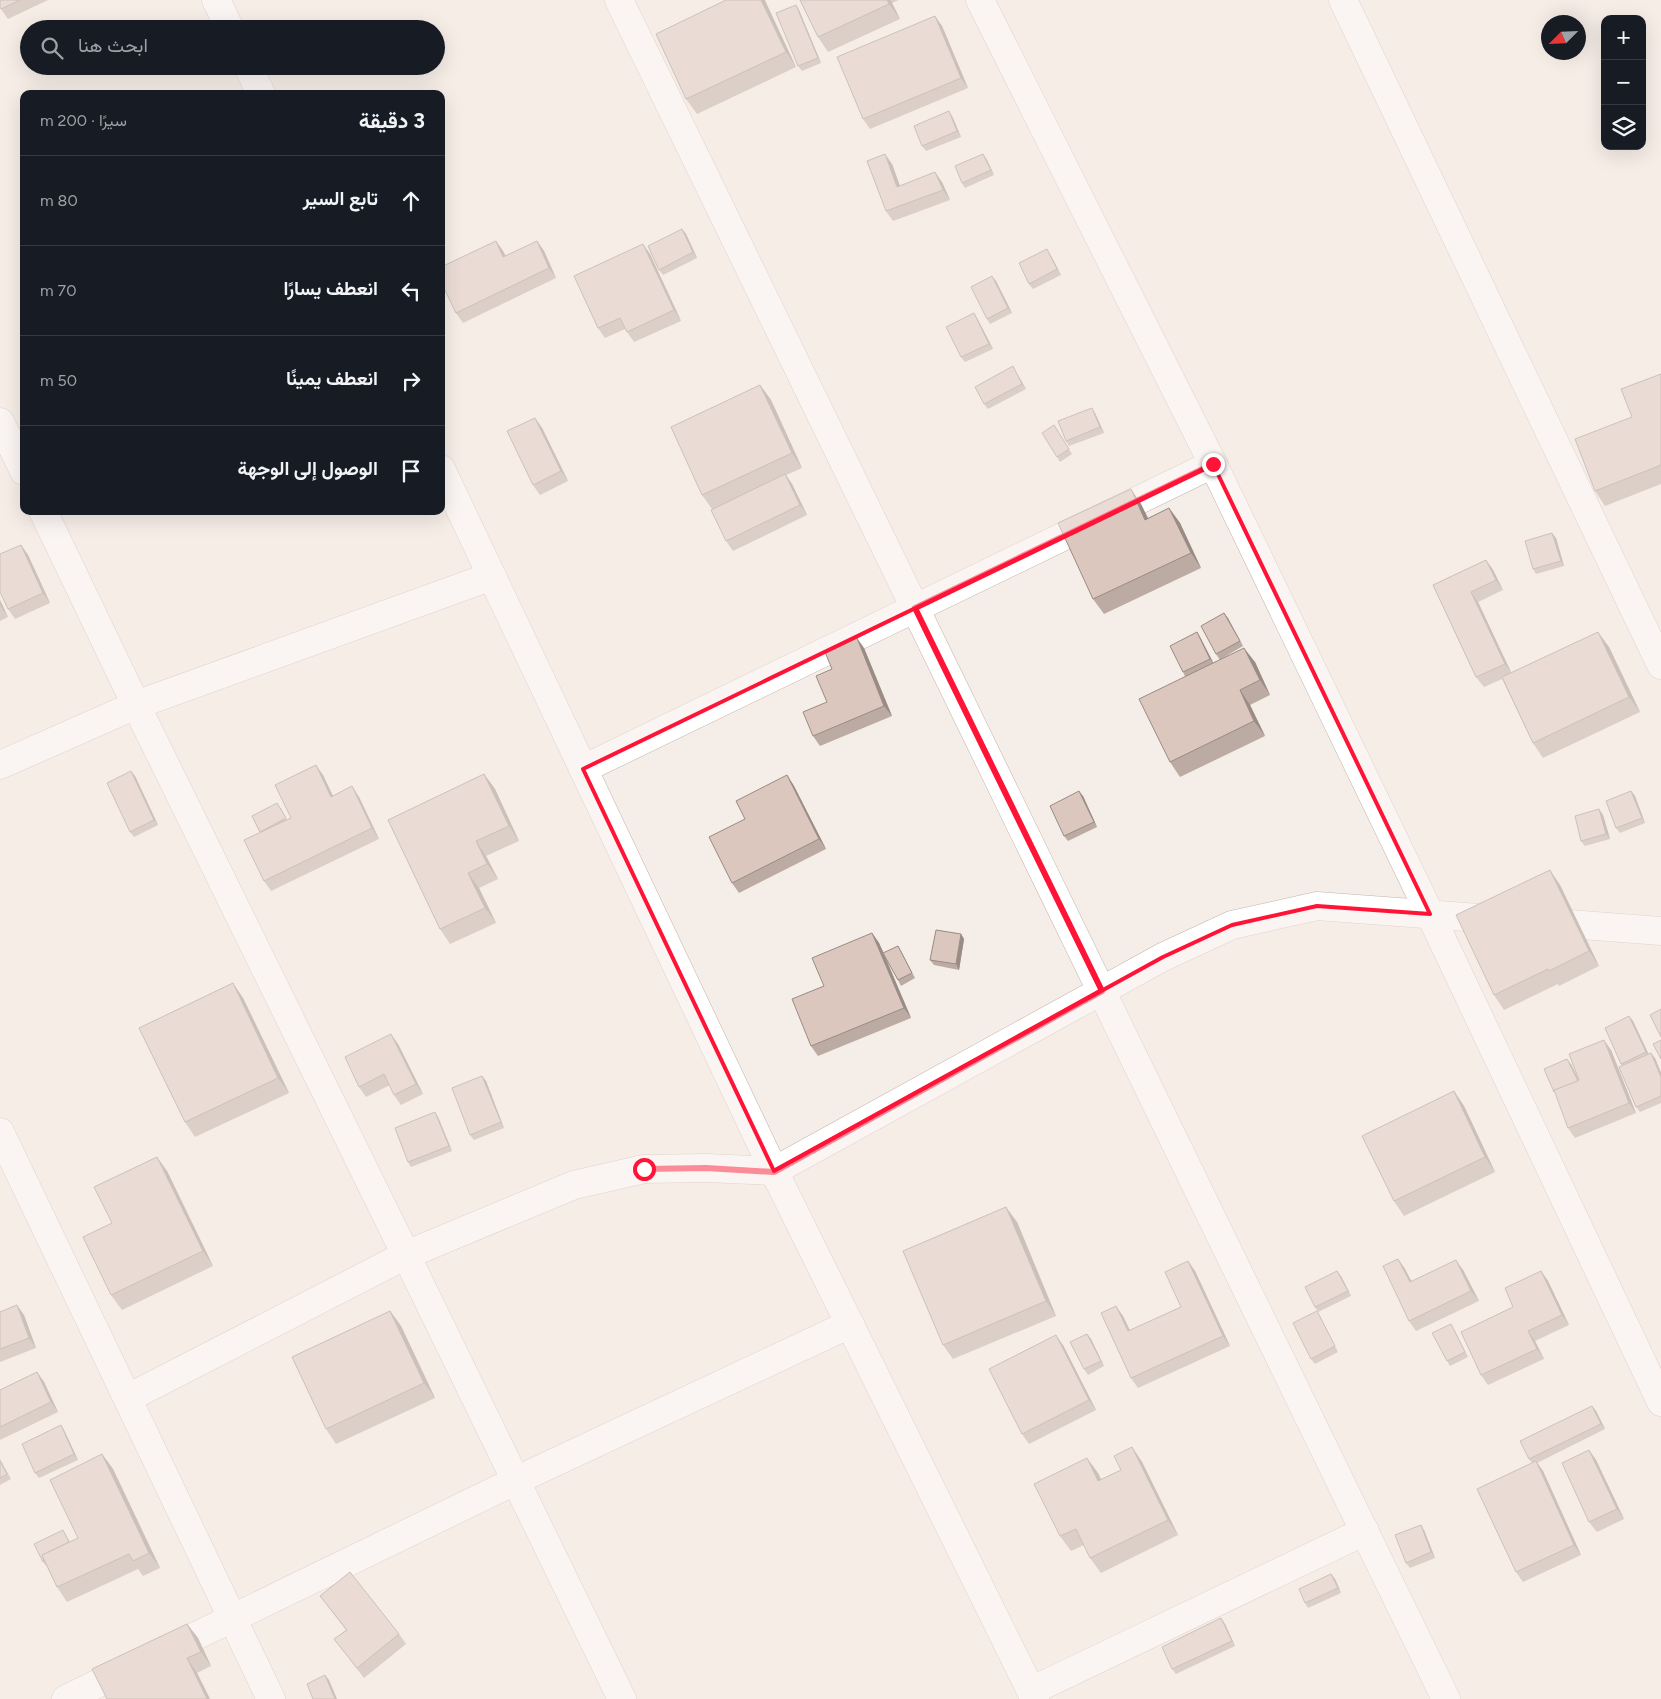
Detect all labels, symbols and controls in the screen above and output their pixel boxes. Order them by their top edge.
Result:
north arrow [1541,15,1586,60]
map controls [1601,15,1646,150]
button: + [1601,15,1646,60]
search box [20,20,445,75]
icon: search [38,34,66,62]
text: ابحث هنا [78,34,148,57]
button: − [1601,60,1646,105]
button: layers [1601,105,1646,150]
text: 3 دقيقة [359,108,425,133]
text: سيرًا · 200 m [40,111,127,130]
text: تابع السير [303,187,378,210]
icon: ahead [397,187,425,215]
text: 80 m [40,191,78,210]
text: انعطف يسارًا [284,277,378,300]
icon: left [397,277,425,305]
text: 70 m [40,281,76,300]
text: انعطف يمينًا [286,367,378,390]
icon: right [397,367,425,395]
text: 50 m [40,371,77,390]
route end [1202,453,1225,476]
text: الوصول إلى الوجهة [238,457,378,480]
icon: arrive [397,457,425,485]
route start [633,1158,656,1181]

